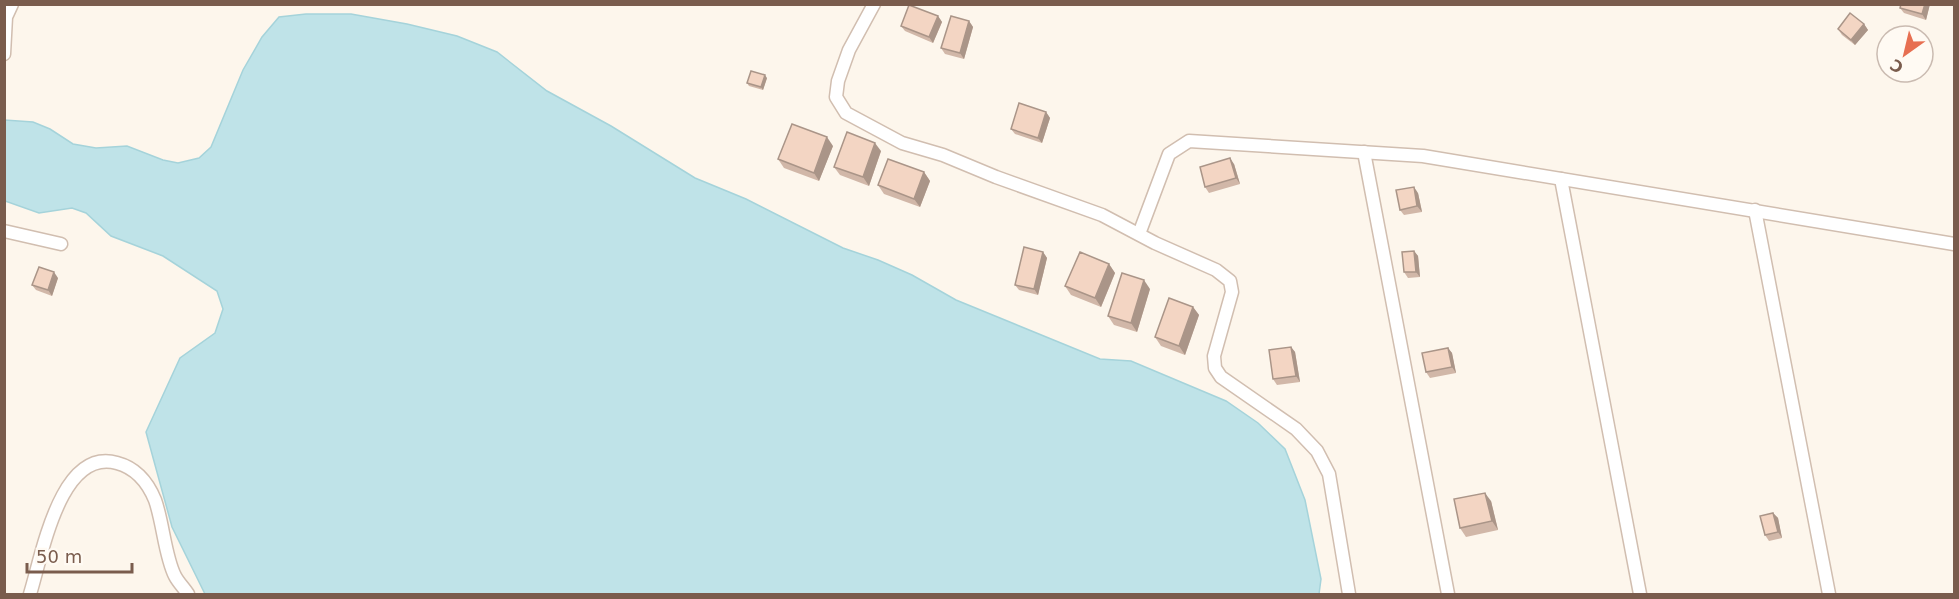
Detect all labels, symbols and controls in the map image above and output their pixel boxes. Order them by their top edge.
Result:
north arrow [1875,24,1935,84]
text: С [1887,55,1907,77]
scale bar [27,536,132,574]
text: 50 m [36,546,82,567]

